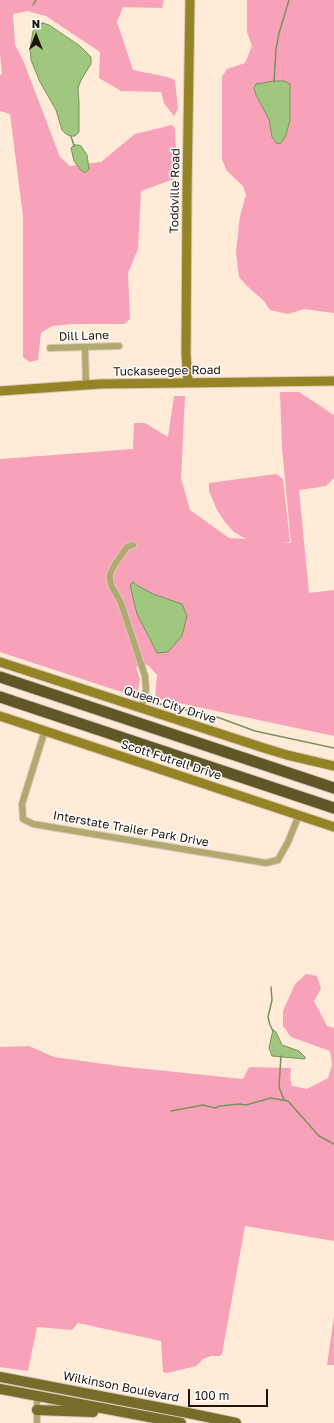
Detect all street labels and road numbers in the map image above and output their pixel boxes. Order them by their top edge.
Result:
street label: Toddville Road [167,148,183,234]
street label: Dill Lane [59,328,109,344]
street label: Tuckaseegee Road [113,363,221,379]
street label: Queen City Drive [122,683,218,727]
street label: Scott Futrell Drive [119,737,223,783]
street label: Interstate Trailer Park Drive [52,808,210,850]
street label: Wilkinson Boulevard [62,1369,180,1405]

